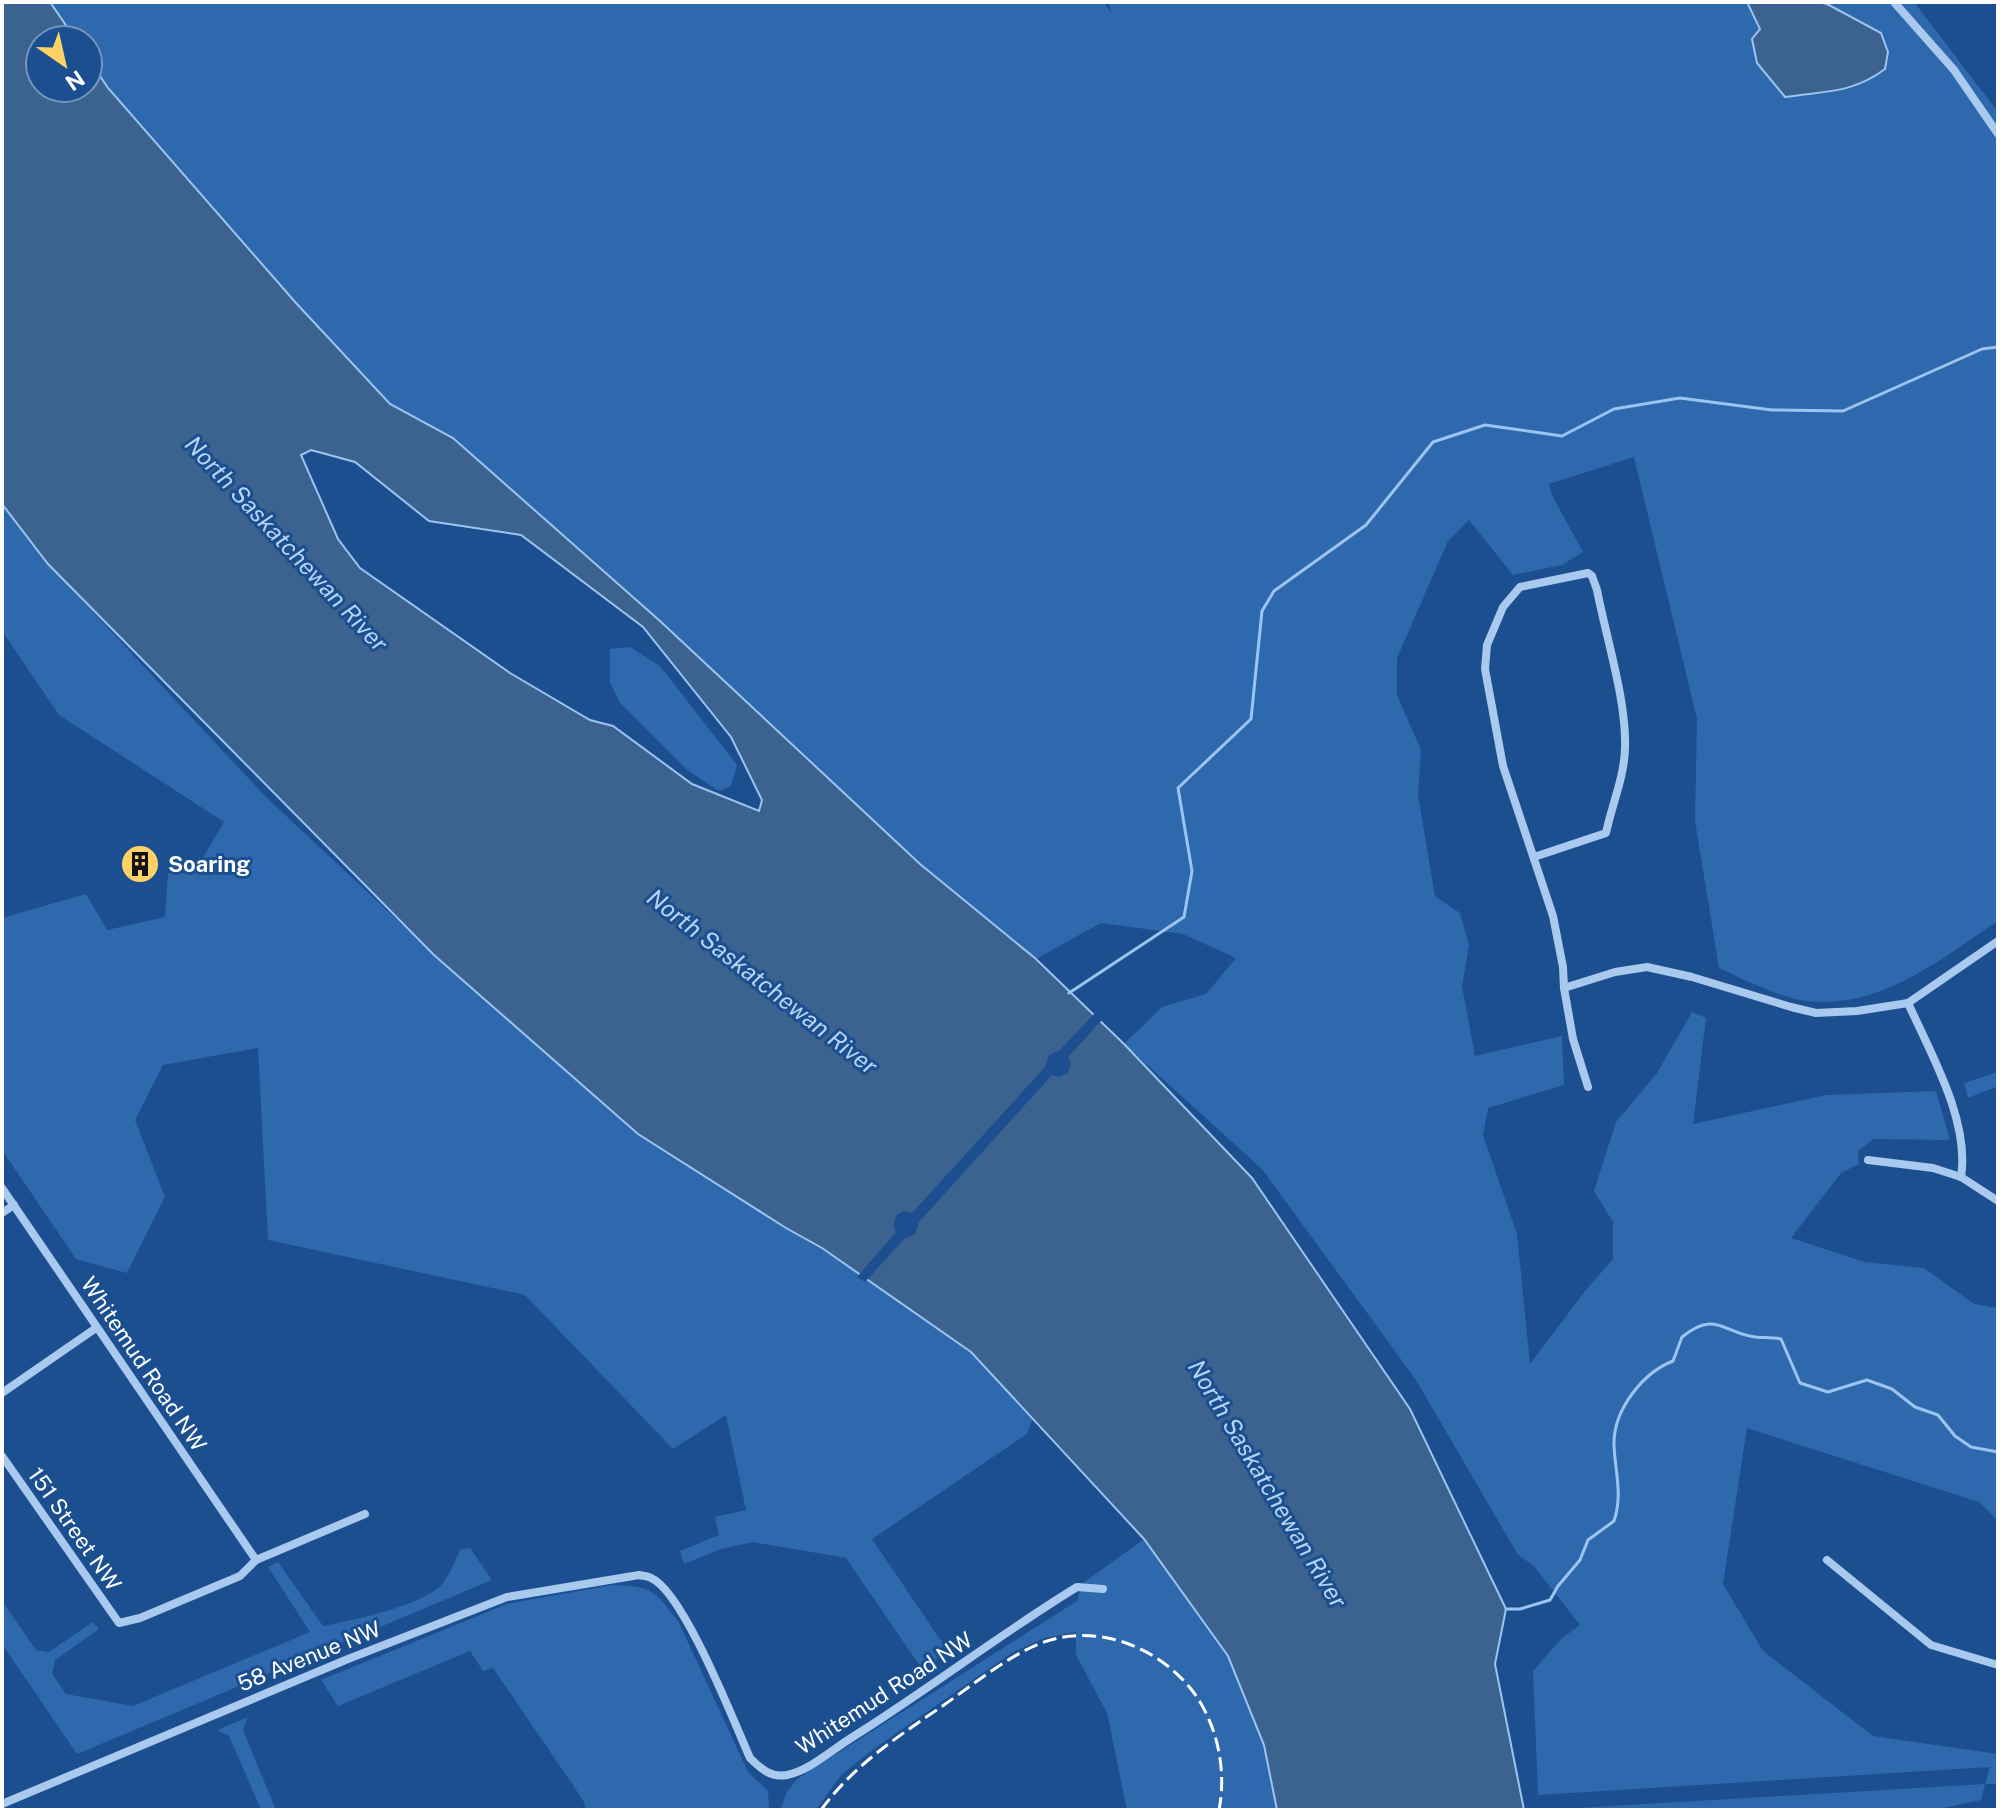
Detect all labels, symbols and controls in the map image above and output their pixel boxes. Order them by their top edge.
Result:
north arrow [24,24,104,104]
text: N [61,65,90,96]
water label: North Saskatchewan River [180,430,395,657]
building icon: Soaring [119,843,161,885]
place label: Soaring [168,851,250,877]
water label: North Saskatchewan River [642,883,884,1080]
street label: Whitemud Road NW [76,1272,212,1456]
water label: North Saskatchewan River [1183,1354,1354,1613]
street label: 151 Street NW [23,1462,127,1596]
street label: 58 Avenue NW [234,1615,384,1697]
street label: Whitemud Road NW [791,1626,977,1760]

